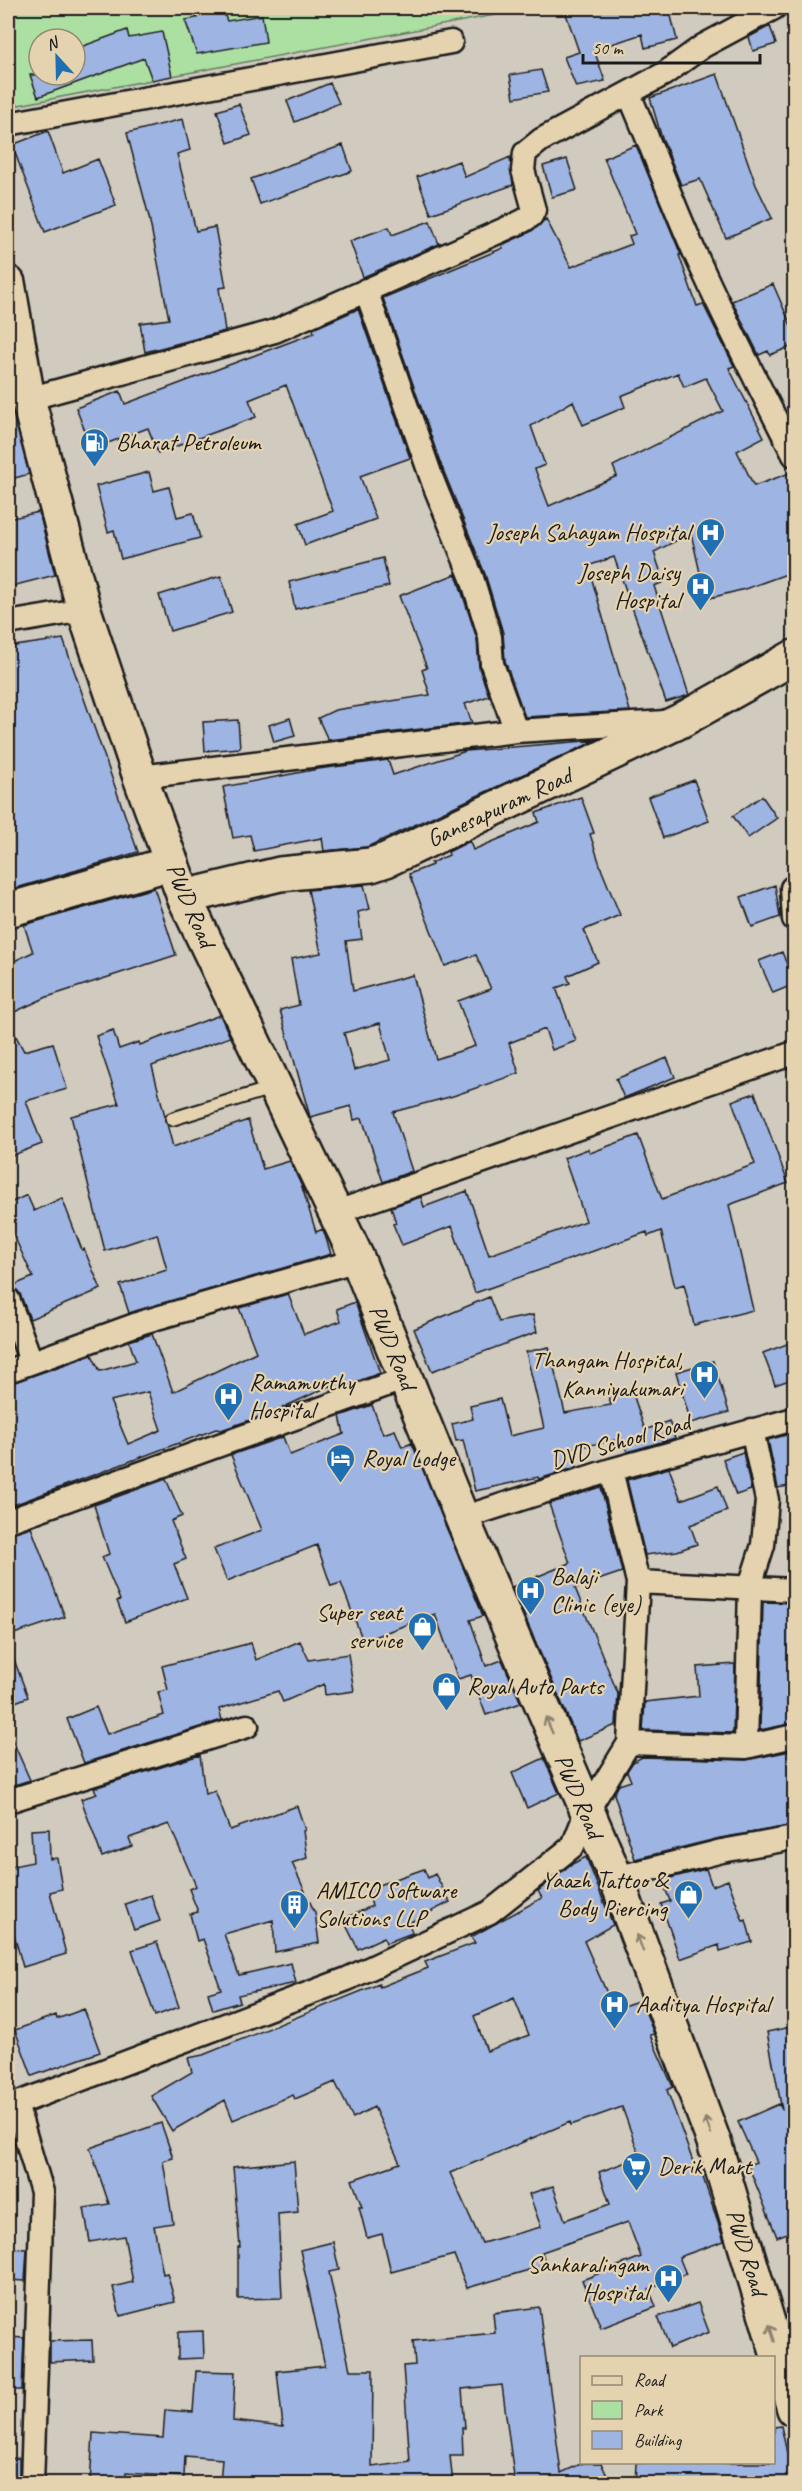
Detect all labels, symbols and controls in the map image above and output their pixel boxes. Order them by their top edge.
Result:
north arrow [27,27,87,87]
scale bar [583,27,760,65]
text: N [43,32,63,55]
text: 50 m [592,37,625,59]
fuel station icon: Bharat Petroleum [79,426,111,468]
place label: Bharat Petroleum [116,427,263,457]
hospital icon: Joseph Sahayam Hospital [695,516,727,558]
place label: Joseph Sahayam Hospital [486,517,694,547]
place label: Joseph Daisy Hospital [577,557,684,615]
hospital icon: Joseph Daisy Hospital [685,570,717,612]
street label: Ganesapuram Road [422,759,580,854]
street label: PWD Road [160,859,223,955]
street label: PWD Road [363,1300,425,1397]
place label: Thangam Hospital, Kanniyakumari [532,1345,687,1403]
hospital icon: Thangam Hospital, Kanniyakumari [688,1358,720,1400]
place label: Ramamurthy Hospital [249,1367,356,1425]
hospital icon: Ramamurthy Hospital [212,1380,244,1422]
street label: DVD School Road [547,1406,697,1475]
hotel icon: Royal Lodge [325,1442,357,1484]
place label: Royal Lodge [362,1443,457,1473]
place label: Balaji Clinic (eye) [551,1561,642,1619]
hospital icon: Balaji Clinic (eye) [514,1574,546,1616]
place label: Super seat service [316,1597,404,1655]
shop icon: Super seat service [407,1610,439,1652]
shop icon: Royal Auto Parts [430,1670,462,1712]
place label: Royal Auto Parts [467,1671,605,1701]
one-way arrow [543,1716,554,1734]
street label: PWD Road [548,1750,611,1846]
place label: Yaazh Tattoo & Body Piercing [542,1865,669,1923]
place label: AMICO Software Solutions LLP [316,1875,459,1933]
shop icon: Yaazh Tattoo & Body Piercing [672,1878,704,1920]
building icon: AMICO Software Solutions LLP [279,1888,311,1930]
one-way arrow [634,1935,645,1953]
hospital icon: Aaditya Hospital [599,1988,631,2030]
place label: Aaditya Hospital [636,1989,774,2019]
one-way arrow [702,2117,713,2136]
supermarket icon: Derik Mart [621,2150,653,2192]
place label: Derik Mart [658,2151,753,2181]
street label: PWD Road [720,2205,775,2302]
place label: Sankaralingam Hospital [527,2249,652,2307]
hospital icon: Sankaralingam Hospital [653,2262,685,2304]
one-way arrow [765,2324,776,2343]
legend [580,2356,775,2464]
text: Road [634,2369,667,2391]
text: Park [634,2399,664,2421]
text: Building [634,2429,683,2451]

